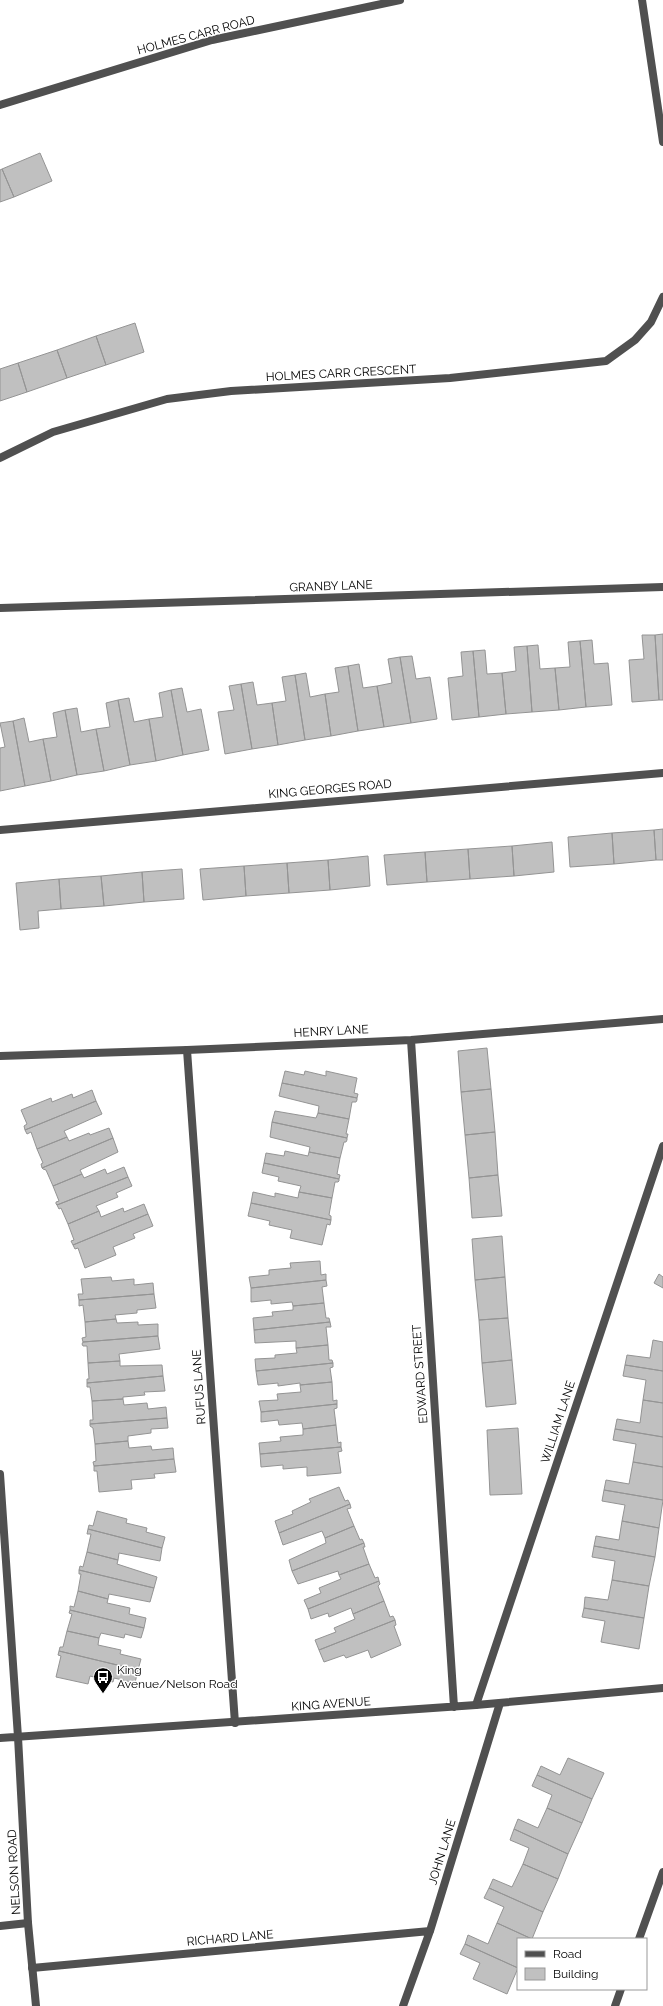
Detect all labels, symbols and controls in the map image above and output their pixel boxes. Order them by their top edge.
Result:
street label: HOLMES CARR ROAD [136,12,257,57]
street label: HOLMES CARR CRESCENT [265,362,417,384]
street label: GRANBY LANE [289,578,373,594]
street label: KING GEORGES ROAD [268,777,393,801]
street label: HENRY LANE [293,1022,369,1040]
street label: EDWARD STREET [410,1323,430,1424]
street label: RUFUS LANE [189,1349,209,1425]
street label: WILLIAM LANE [538,1379,578,1465]
place label: King Avenue/Nelson Road [117,1663,238,1691]
bus stop icon: King Avenue/Nelson Road [92,1666,114,1694]
street label: KING AVENUE [291,1694,371,1714]
street label: JOHN LANE [425,1818,459,1886]
street label: NELSON ROAD [5,1829,23,1915]
street label: RICHARD LANE [186,1927,274,1949]
legend [517,1938,647,1990]
text: Road [553,1947,582,1961]
text: Building [553,1967,599,1981]

